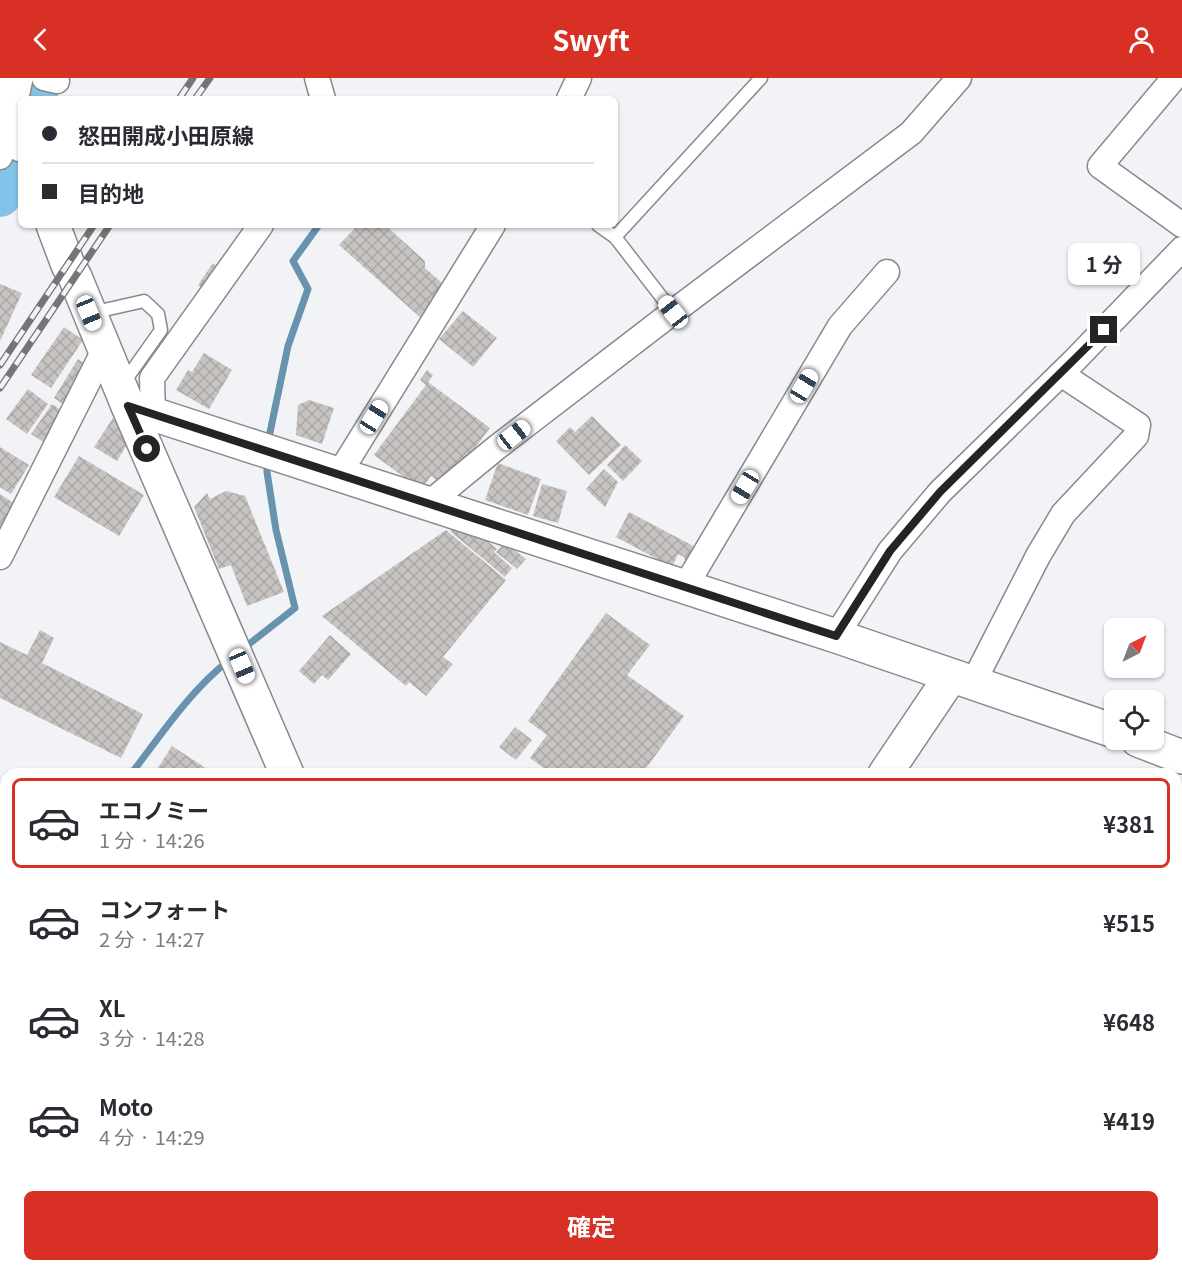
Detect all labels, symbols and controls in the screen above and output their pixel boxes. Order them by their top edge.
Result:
text: Swyft [552,20,630,59]
icon: back [24,23,57,56]
icon: person [1125,23,1158,56]
text: 怒田開成小田原線 [78,118,254,150]
text: 目的地 [78,176,144,208]
callout: 1 分 [1068,243,1140,285]
text: 1 分 [1086,249,1122,278]
car [655,292,691,332]
car [74,293,104,333]
route end [1090,316,1117,343]
car [787,366,821,406]
car [357,397,391,437]
car [494,417,534,453]
route start [133,435,160,462]
car [728,467,762,507]
north arrow [1104,618,1164,678]
map controls [1104,618,1164,750]
car [227,646,257,686]
button: locate [1104,690,1164,750]
text: エコノミー [99,793,209,825]
icon: car [27,796,81,850]
text: ¥381 [1103,807,1155,839]
text: 1 分 · 14:26 [99,825,205,854]
text: コンフォート [99,892,230,924]
icon: car [27,895,81,949]
text: ¥515 [1103,906,1155,938]
text: 2 分 · 14:27 [99,924,205,953]
text: XL [99,991,126,1023]
icon: car [27,994,81,1048]
text: ¥648 [1103,1005,1155,1037]
text: 3 分 · 14:28 [99,1023,205,1052]
text: Moto [99,1090,153,1122]
icon: car [27,1093,81,1147]
text: ¥419 [1103,1104,1155,1136]
text: 4 分 · 14:29 [99,1122,205,1151]
button: 確定 [24,1191,1158,1260]

